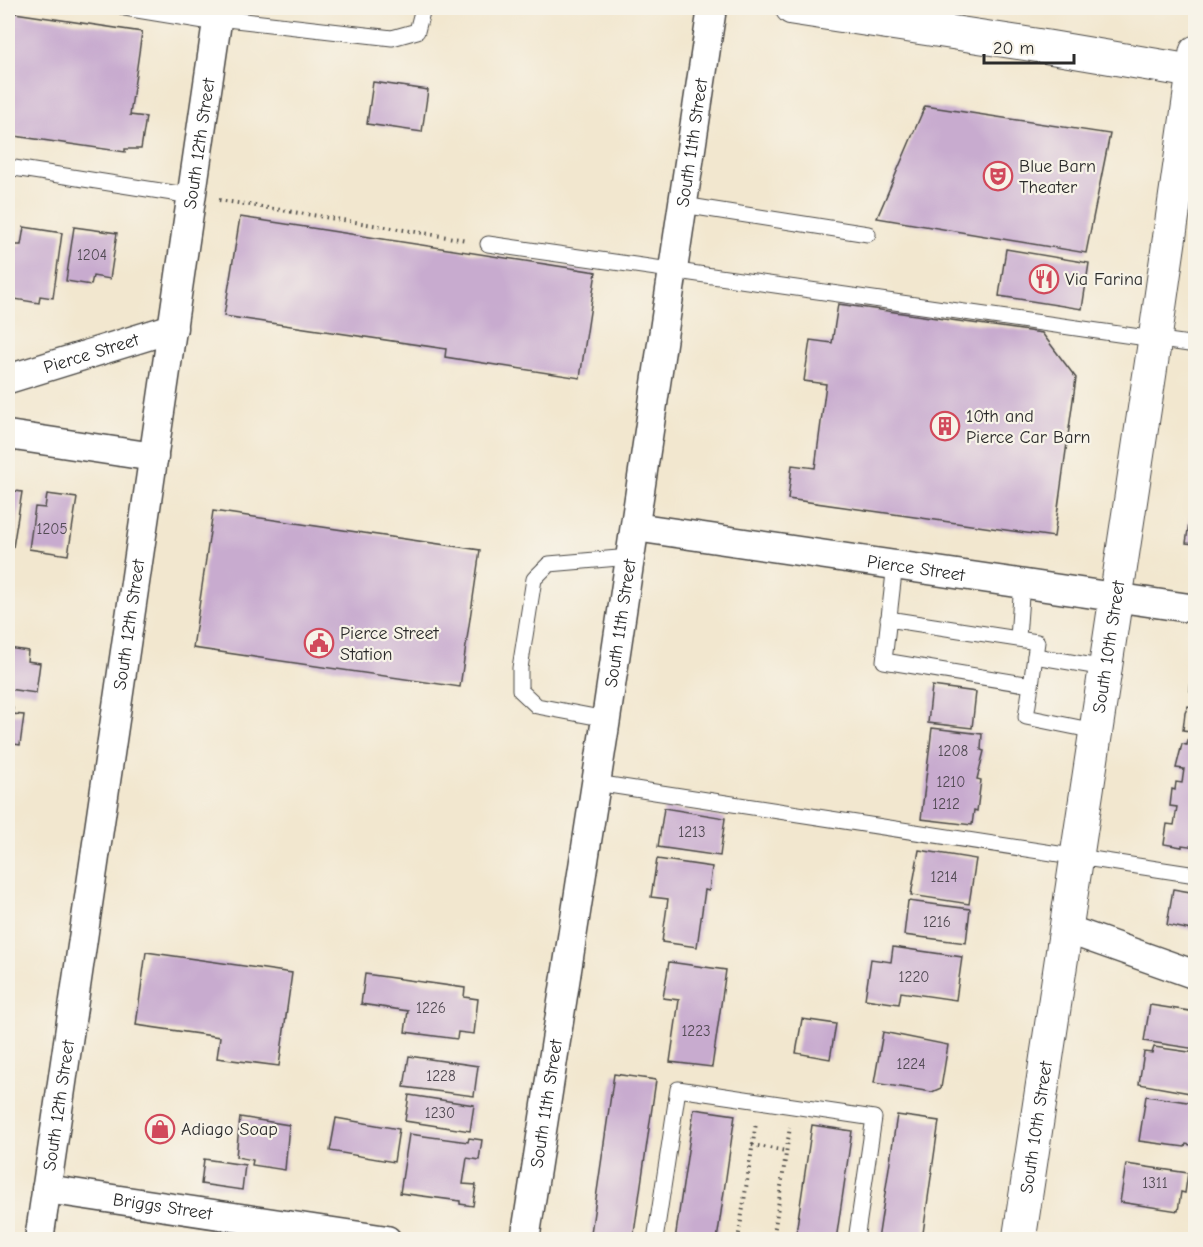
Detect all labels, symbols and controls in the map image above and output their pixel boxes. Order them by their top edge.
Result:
scale bar [984,27,1074,65]
text: 20 m [993,38,1034,59]
street label: South 12th Street [180,76,220,211]
street label: South 11th Street [672,76,712,208]
place label: Blue Barn Theater [1019,156,1096,198]
theatre icon: Blue Barn Theater [982,160,1014,192]
house number: 1204 [77,246,107,264]
restaurant icon: Via Farina [1028,263,1060,295]
place label: Via Farina [1065,269,1143,290]
street label: Pierce Street [41,329,142,378]
place label: 10th and Pierce Car Barn [966,406,1091,448]
building icon: 10th and Pierce Car Barn [929,410,961,442]
house number: 1205 [36,520,68,538]
street label: Pierce Street [866,551,967,586]
street label: South 12th Street [109,557,149,691]
street label: South 11th Street [601,557,641,689]
street label: South 10th Street [1089,578,1130,714]
place label: Pierce Street Station [340,623,439,665]
public building icon: Pierce Street Station [303,627,335,659]
house number: 1208 [938,742,968,760]
house number: 1210 [937,773,965,791]
house number: 1212 [932,795,960,813]
house number: 1213 [678,823,706,841]
house number: 1214 [931,868,957,886]
house number: 1216 [923,913,951,931]
house number: 1220 [899,968,929,986]
house number: 1226 [416,999,446,1017]
house number: 1223 [681,1022,711,1040]
street label: South 11th Street [526,1037,567,1169]
street label: South 12th Street [39,1038,79,1172]
house number: 1224 [897,1055,925,1073]
street label: South 10th Street [1016,1059,1057,1195]
house number: 1228 [426,1067,456,1085]
house number: 1230 [425,1104,455,1122]
shop icon: Adiago Soap [144,1113,176,1145]
place label: Adiago Soap [181,1119,278,1140]
house number: 1311 [1142,1174,1168,1192]
street label: Briggs Street [112,1189,215,1225]

